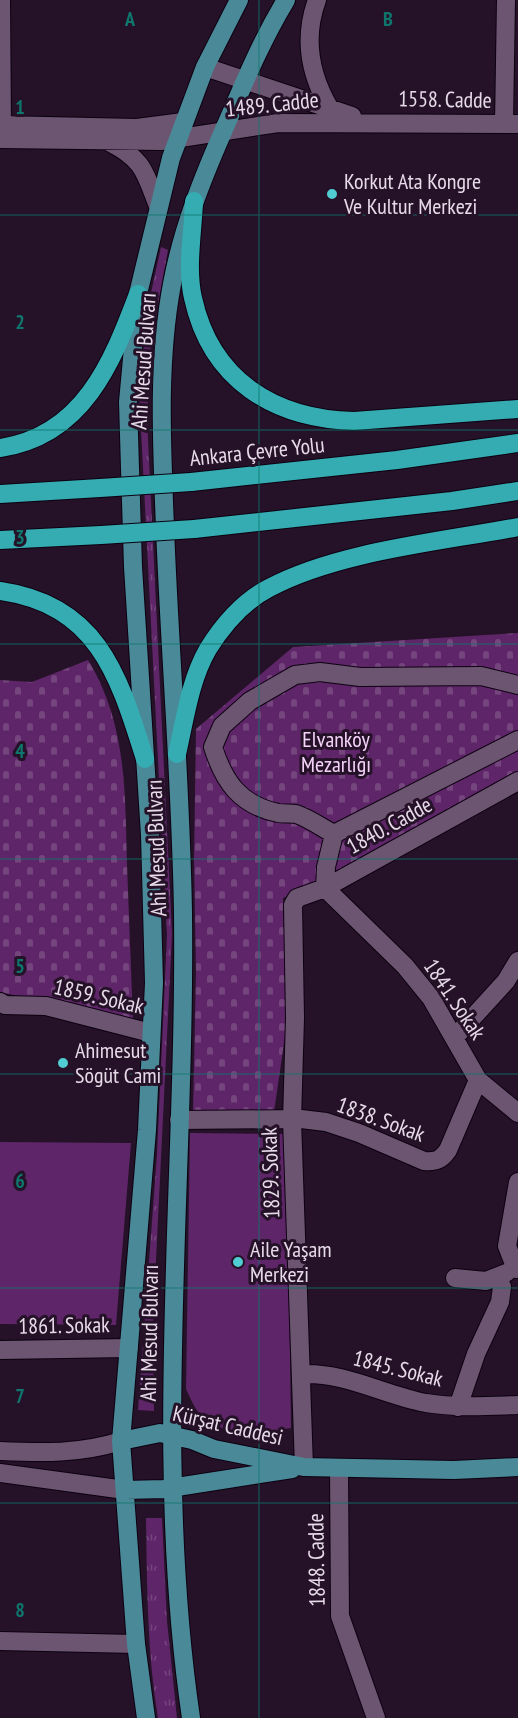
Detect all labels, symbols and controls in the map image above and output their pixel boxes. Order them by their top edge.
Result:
text: A [124,6,136,32]
text: B [383,6,393,32]
street label: 1558. Cadde [398,84,492,114]
street label: 1489. Cadde [224,85,320,123]
text: 1 [15,94,25,120]
place label: Korkut Ata Kongre Ve Kultur Merkezi [343,167,481,220]
marker: Korkut Ata Kongre Ve Kultur Merkezi [325,187,339,201]
street label: Ahi Mesud Bulvarı [124,292,162,430]
text: 2 [15,309,25,335]
street label: Ankara Çevre Yolu [188,430,326,472]
text: 3 [15,524,25,550]
park label: Elvanköy Mezarlığı [301,725,371,778]
text: 4 [15,738,25,764]
street label: Ahi Mesud Bulvarı [140,779,172,917]
street label: 1840. Cadde [341,790,437,860]
text: 5 [15,953,25,979]
street label: 1841. Sokak [418,953,492,1045]
street label: 1859. Sokak [51,972,147,1020]
place label: Ahimesut Sögüt Cami [75,1036,161,1089]
marker: Ahimesut Sögüt Cami [56,1056,70,1070]
street label: 1838. Sokak [333,1090,429,1148]
street label: 1829. Sokak [254,1126,286,1219]
text: 6 [15,1168,25,1194]
place label: Aile Yaşam Merkezi [250,1235,332,1288]
marker: Aile Yaşam Merkezi [231,1255,245,1269]
street label: Ahi Mesud Bulvarı [134,1264,164,1402]
street label: 1861. Sokak [18,1310,110,1340]
street label: 1845. Sokak [350,1343,446,1393]
text: 7 [15,1383,25,1409]
street label: Kürşat Caddesi [170,1399,286,1451]
street label: 1848. Cadde [301,1513,331,1607]
text: 8 [15,1597,25,1623]

